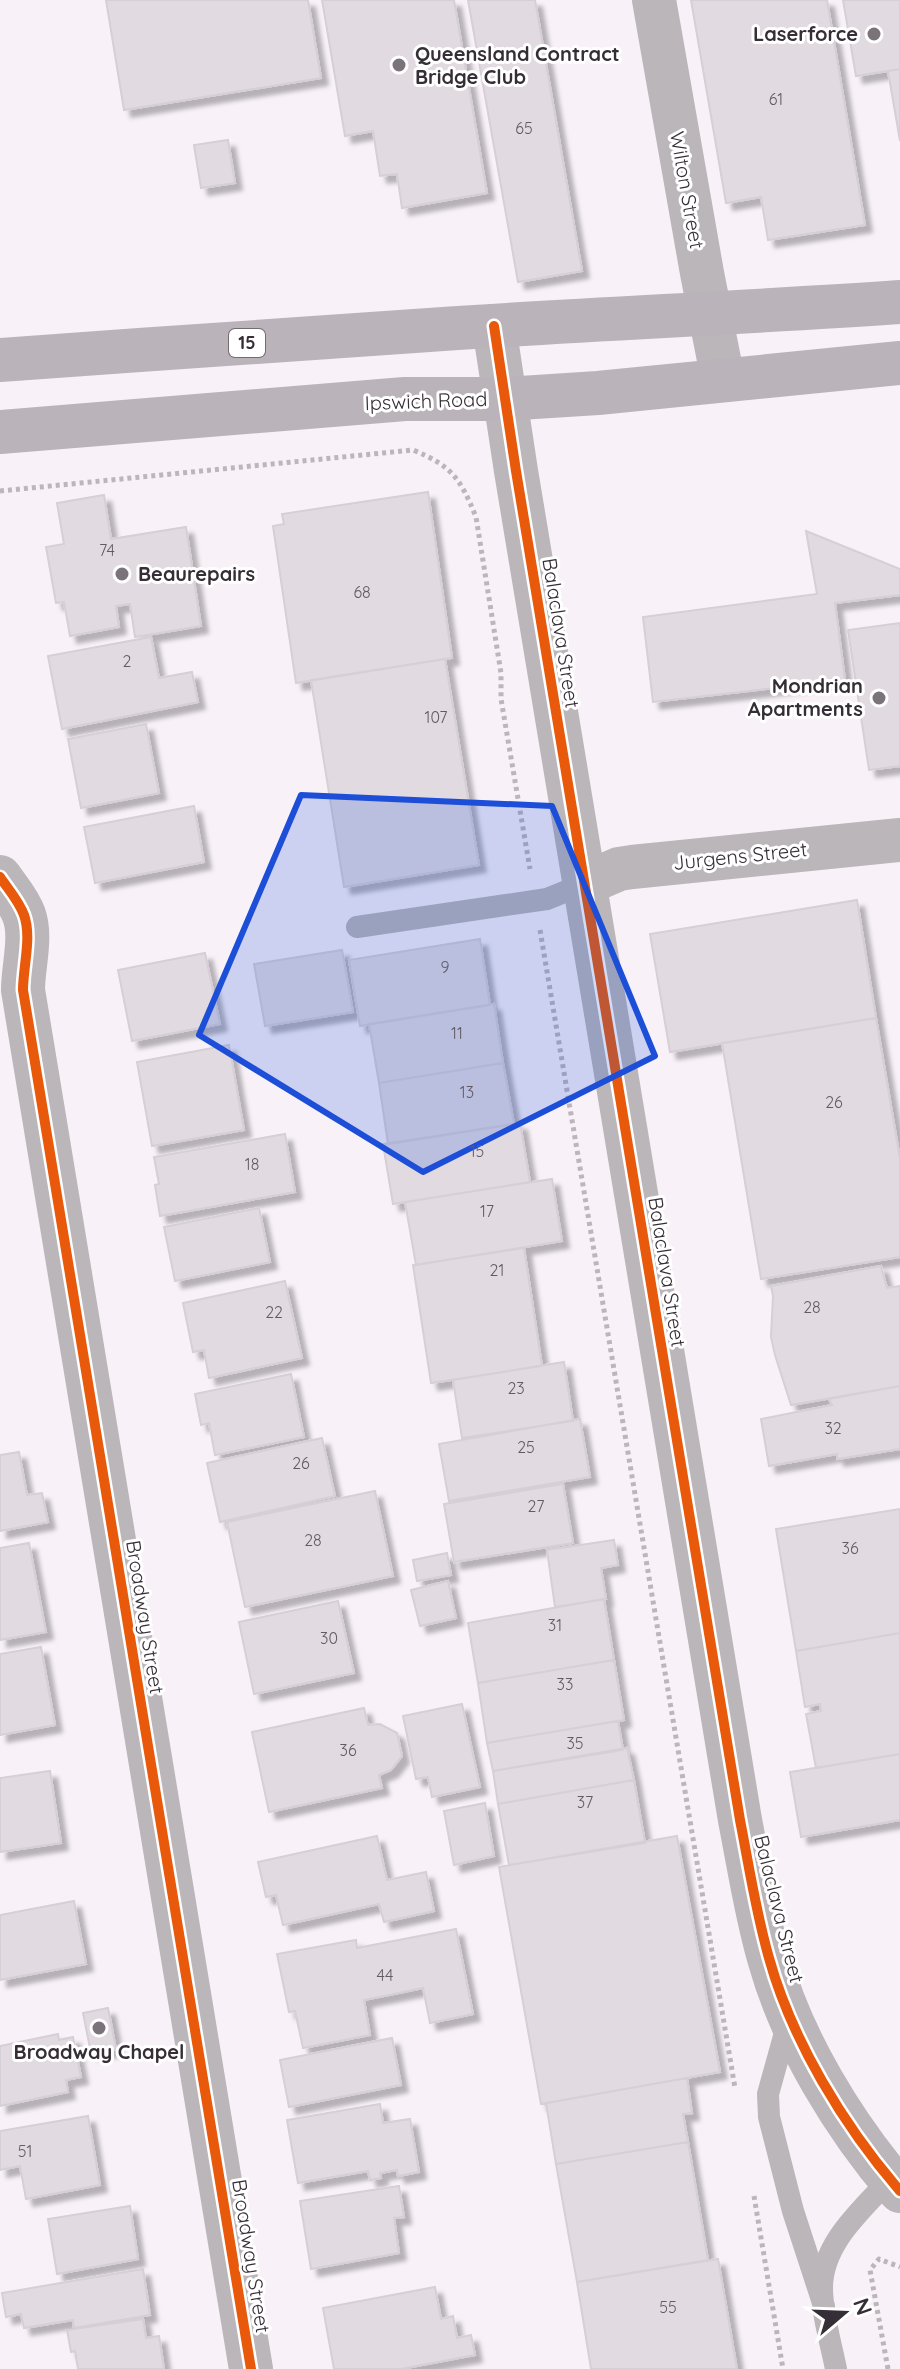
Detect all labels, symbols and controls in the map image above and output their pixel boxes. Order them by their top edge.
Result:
place label: Laserforce [753,21,858,46]
marker: Laserforce [865,25,883,43]
place label: Queensland Contract Bridge Club [415,41,620,89]
marker: Queensland Contract Bridge Club [390,56,408,74]
house number: 61 [769,89,783,109]
house number: 65 [515,118,533,138]
street label: Wilton Street [665,129,710,251]
road number: 15 [229,329,265,357]
street label: Ipswich Road [364,386,488,415]
house number: 74 [99,540,115,560]
street label: Balaclava Street [537,556,586,710]
place label: Beaurepairs [138,561,255,586]
marker: Beaurepairs [113,565,131,583]
house number: 68 [353,582,371,602]
house number: 2 [123,651,132,671]
place label: Mondrian Apartments [748,673,863,721]
marker: Mondrian Apartments [870,689,888,707]
house number: 107 [425,707,447,727]
street label: Jurgens Street [672,836,808,875]
house number: 9 [441,957,450,977]
house number: 11 [451,1023,463,1043]
house number: 13 [460,1082,474,1102]
house number: 26 [825,1092,843,1112]
house number: 15 [470,1141,484,1161]
house number: 18 [245,1154,259,1174]
street label: Balaclava Street [643,1195,692,1349]
house number: 17 [480,1201,494,1221]
house number: 21 [490,1260,504,1280]
house number: 28 [803,1297,821,1317]
house number: 22 [265,1302,283,1322]
house number: 23 [507,1378,525,1398]
house number: 32 [824,1418,842,1438]
house number: 25 [517,1437,535,1457]
house number: 26 [292,1453,310,1473]
house number: 27 [528,1496,544,1516]
house number: 28 [304,1530,322,1550]
street label: Broadway Street [121,1538,170,1696]
house number: 36 [842,1538,859,1558]
house number: 31 [548,1615,562,1635]
house number: 30 [320,1628,338,1648]
house number: 33 [557,1674,573,1694]
house number: 35 [566,1733,584,1753]
house number: 36 [340,1740,357,1760]
house number: 37 [577,1792,593,1812]
street label: Balaclava Street [749,1832,810,1986]
house number: 44 [377,1965,393,1985]
marker: Broadway Chapel [90,2019,108,2037]
place label: Broadway Chapel [14,2039,184,2064]
house number: 51 [18,2141,32,2161]
street label: Broadway Street [227,2177,276,2335]
north arrow [804,2273,884,2353]
text: N [847,2294,879,2319]
house number: 55 [659,2297,677,2317]

